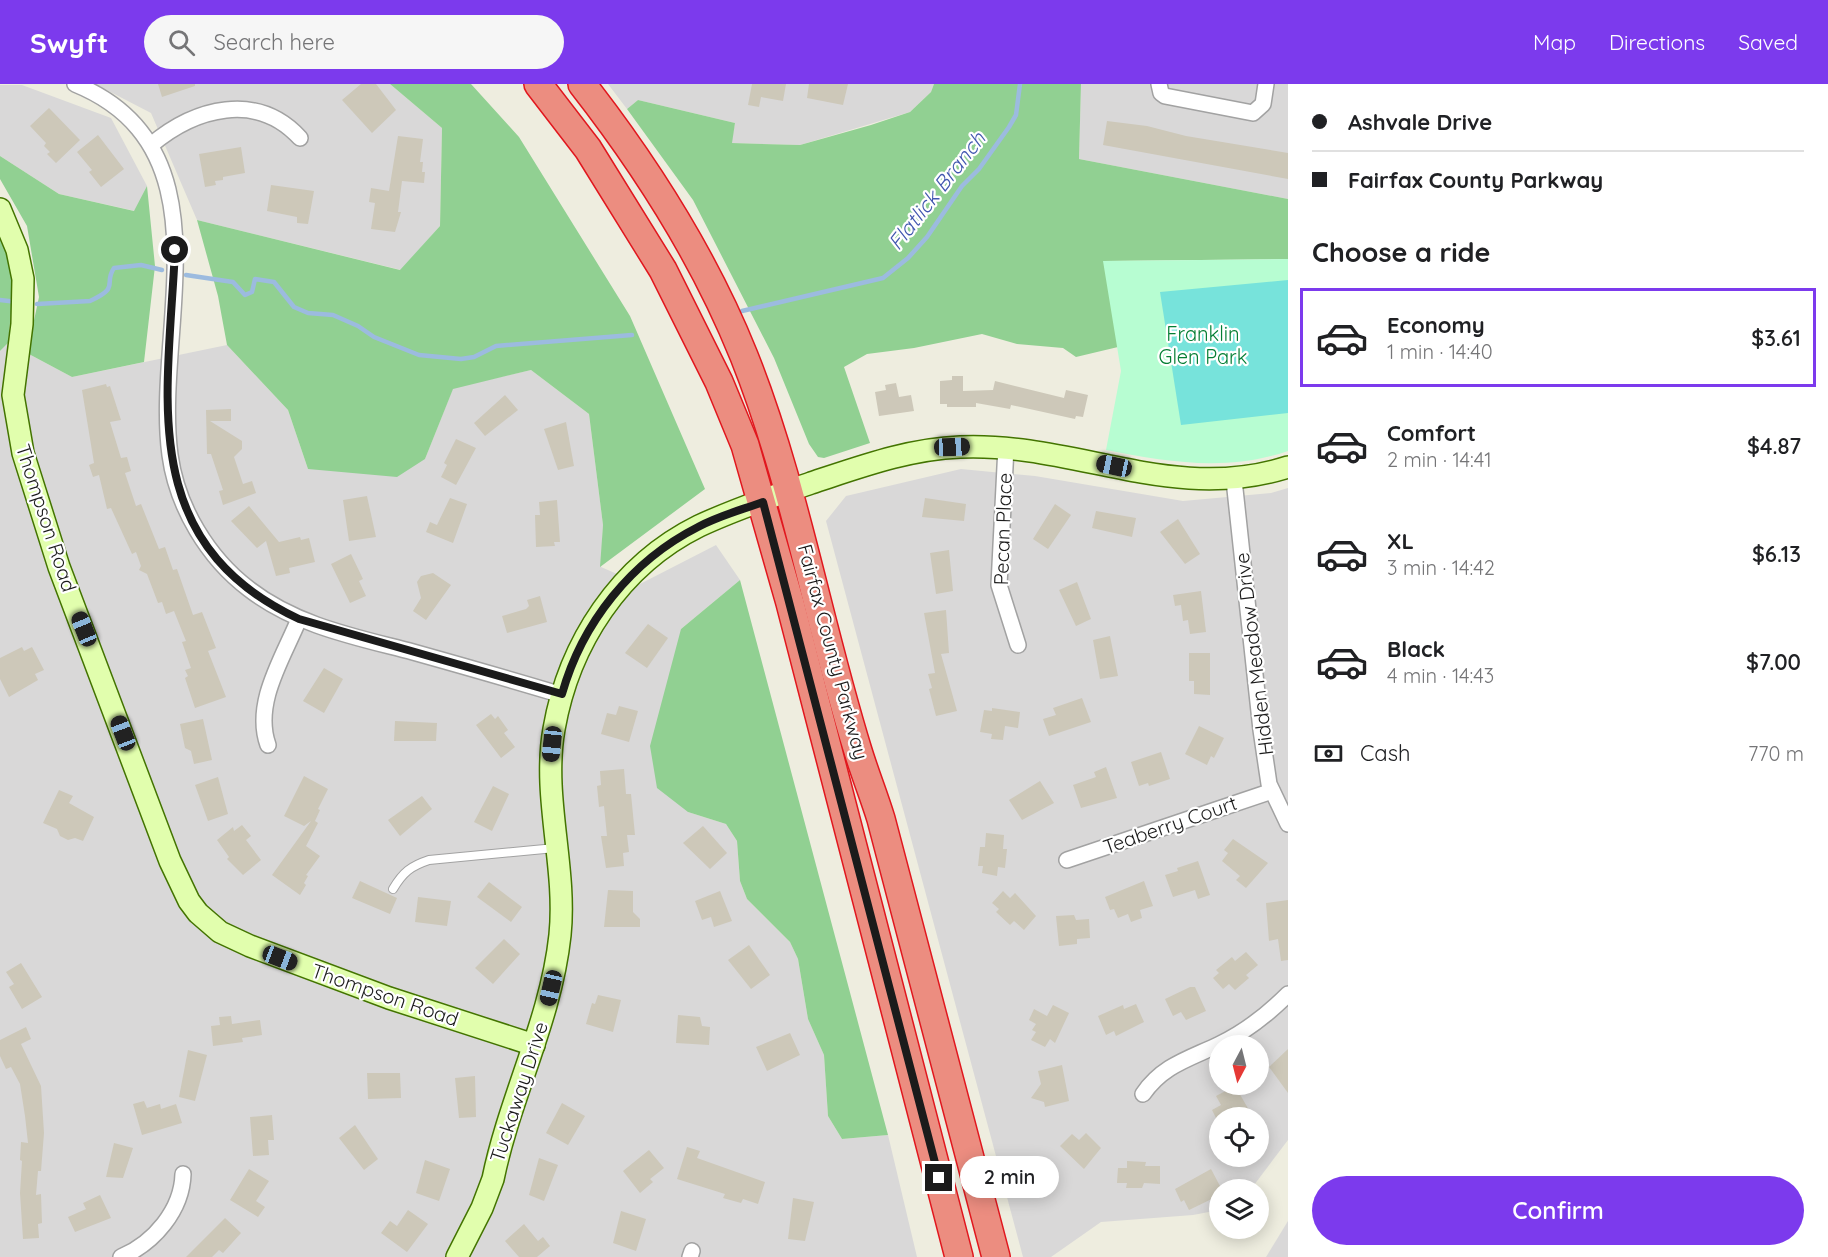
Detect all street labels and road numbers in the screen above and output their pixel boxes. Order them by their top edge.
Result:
street label: Thompson Road [11,441,82,595]
street label: Pecan Place [988,472,1017,586]
street label: Fairfax County Parkway [793,541,874,762]
street label: Hidden Meadow Drive [1229,551,1278,757]
street label: Teaberry Court [1100,790,1240,859]
street label: Thompson Road [308,958,462,1031]
street label: Tuckaway Drive [484,1018,553,1165]

